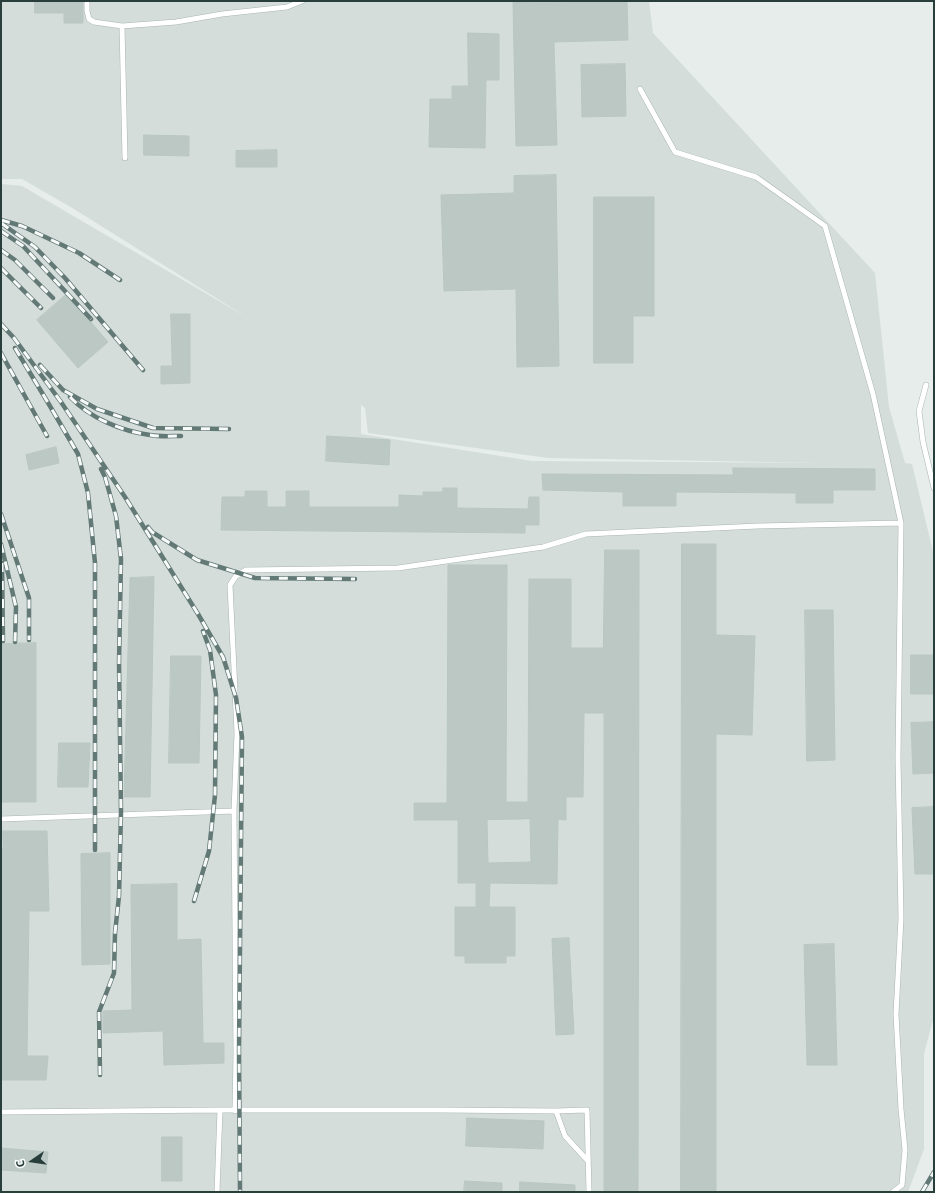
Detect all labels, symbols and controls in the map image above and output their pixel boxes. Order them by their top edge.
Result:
north arrow [12,1141,52,1181]
text: С [12,1159,28,1169]

